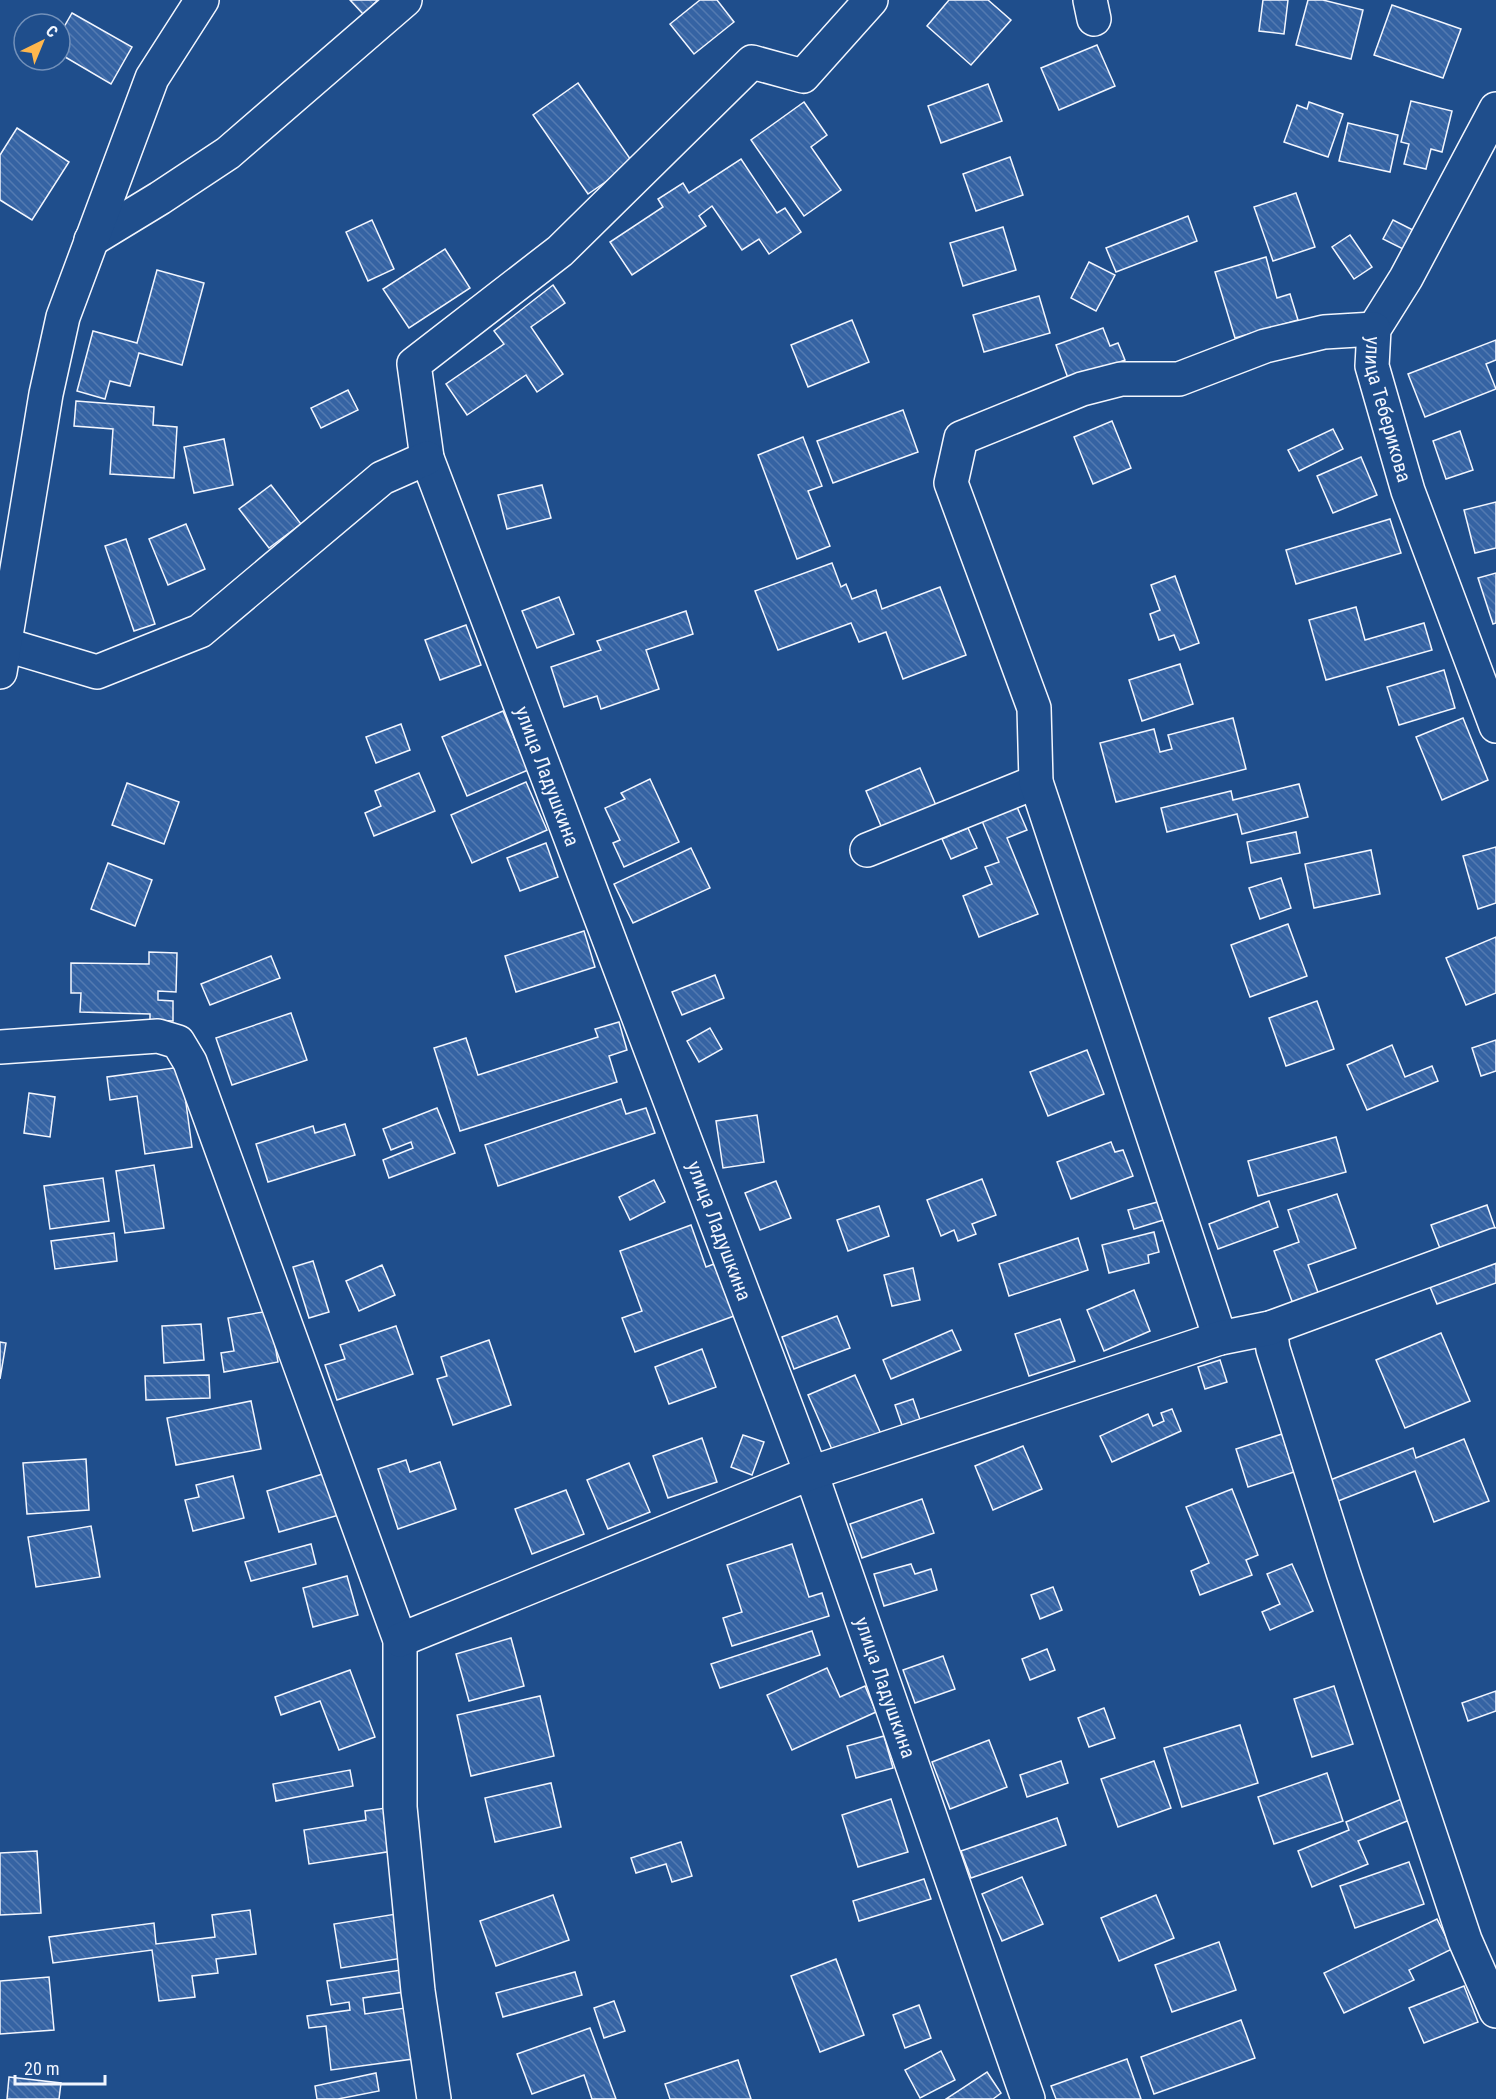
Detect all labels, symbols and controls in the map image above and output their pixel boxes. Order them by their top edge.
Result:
north arrow [12,12,72,72]
text: С [42,21,62,41]
street label: улица Теберикова [1360,336,1417,485]
street label: улица Ладушкина [510,703,585,850]
street label: улица Ладушкина [682,1157,757,1304]
street label: улица Ладушкина [850,1614,921,1761]
scale bar [15,2048,105,2086]
text: 20 m [24,2058,59,2079]

